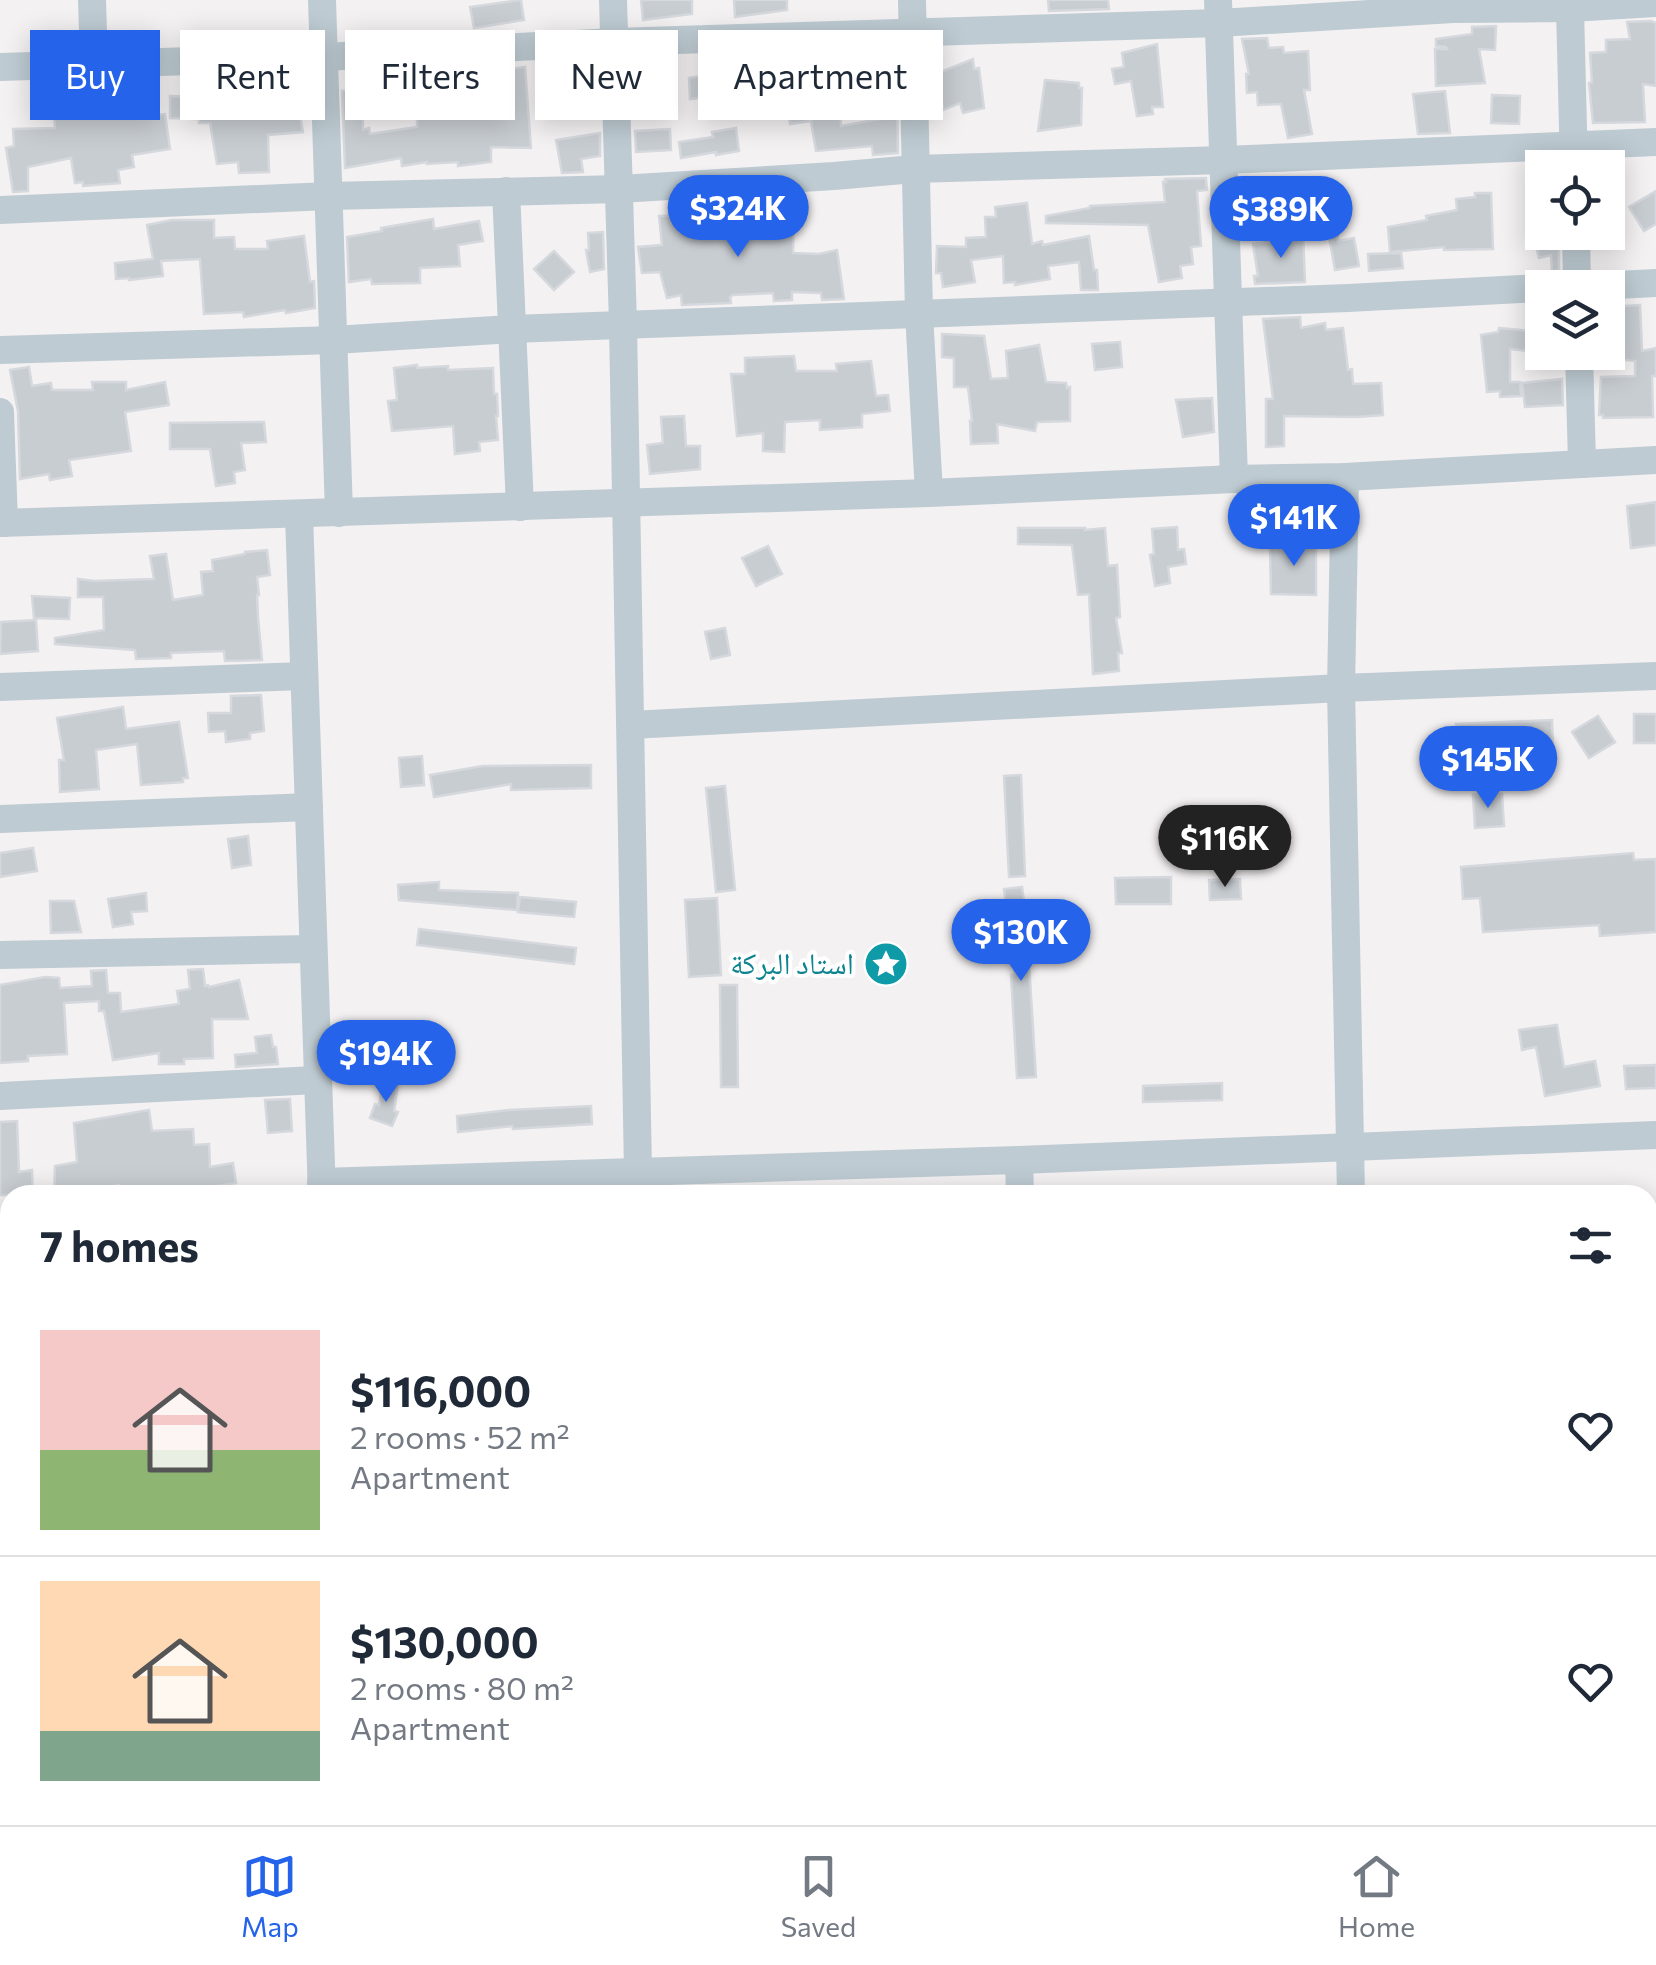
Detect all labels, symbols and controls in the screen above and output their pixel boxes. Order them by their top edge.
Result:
chip: Buy [30,30,160,120]
chip: Rent [180,30,325,120]
chip: Filters [345,30,515,120]
chip: New [535,30,678,120]
chip: Apartment [698,30,943,120]
map controls [1525,150,1625,370]
button: locate [1525,150,1625,250]
pin: $324K [668,175,808,260]
pin: $389K [1211,176,1351,261]
text: $324K [690,187,786,227]
text: $389K [1232,188,1330,228]
button: layers [1525,270,1625,370]
pin: $141K [1224,484,1364,569]
text: $141K [1250,496,1338,536]
pin: $145K [1418,726,1558,811]
text: $145K [1441,738,1535,778]
pin: $116K [1155,805,1295,890]
text: $116K [1180,817,1270,857]
pin: $130K [951,899,1091,984]
text: $130K [973,911,1069,951]
place icon: استاد البركة [863,941,909,987]
place label: استاد البركة [730,943,854,981]
pin: $194K [316,1020,456,1105]
text: $194K [339,1032,433,1072]
icon: filters [1563,1218,1618,1273]
text: 7 homes [40,1219,199,1271]
text: $116,000 [350,1364,531,1416]
icon: home [120,1370,240,1490]
icon: heart [1563,1403,1618,1458]
text: 2 rooms · 52 m² [350,1416,570,1456]
text: Apartment [350,1456,510,1496]
text: $130,000 [350,1615,539,1667]
icon: home [120,1621,240,1741]
icon: heart [1563,1654,1618,1709]
text: 2 rooms · 80 m² [350,1667,574,1707]
text: Apartment [350,1707,510,1747]
tab: Map [241,1849,299,1943]
tab: Saved [781,1849,856,1943]
tab: Home [1338,1849,1415,1943]

